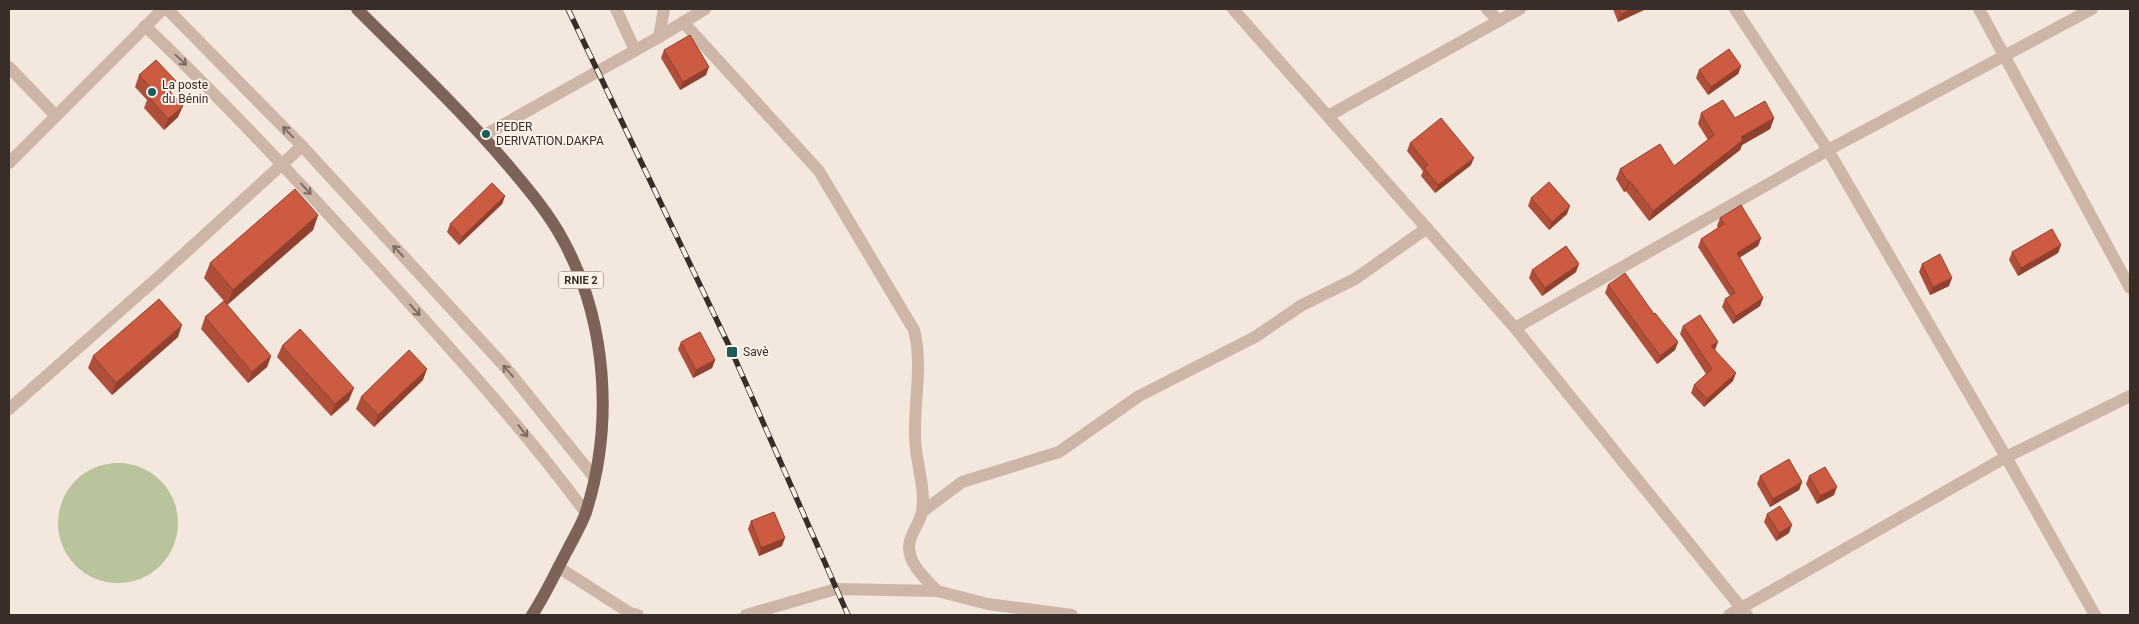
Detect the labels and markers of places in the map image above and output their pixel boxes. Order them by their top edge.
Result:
place label: La poste du Bénin [162,78,208,106]
marker: La poste du Bénin [146,86,158,98]
place label: PEDER DERIVATION.DAKPA [496,120,604,148]
marker: PEDER DERIVATION.DAKPA [480,128,492,140]
marker: Savè [725,345,739,359]
place label: Savè [743,345,769,359]

